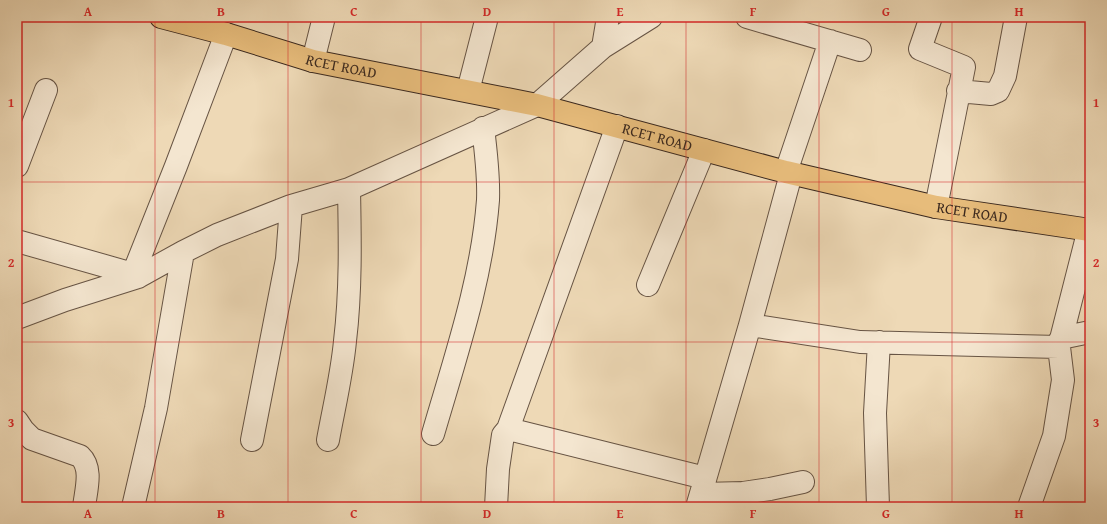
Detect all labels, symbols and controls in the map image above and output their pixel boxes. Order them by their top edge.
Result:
text: A [84,2,93,21]
text: B [217,2,225,21]
text: C [350,2,358,21]
text: D [483,2,491,21]
text: E [617,2,624,21]
text: F [750,2,757,21]
text: G [882,2,890,21]
text: H [1014,2,1024,21]
street label: RCET ROAD [303,48,378,83]
text: 1 [8,93,14,112]
text: 1 [1093,93,1099,112]
street label: RCET ROAD [620,117,695,156]
street label: RCET ROAD [935,196,1009,228]
text: 2 [8,253,15,272]
text: 2 [1093,253,1100,272]
text: 3 [8,413,14,432]
text: 3 [1093,413,1099,432]
text: A [84,504,93,523]
text: B [217,504,225,523]
text: C [350,504,358,523]
text: D [483,504,491,523]
text: E [617,504,624,523]
text: F [750,504,757,523]
text: G [882,504,890,523]
text: H [1014,504,1024,523]

